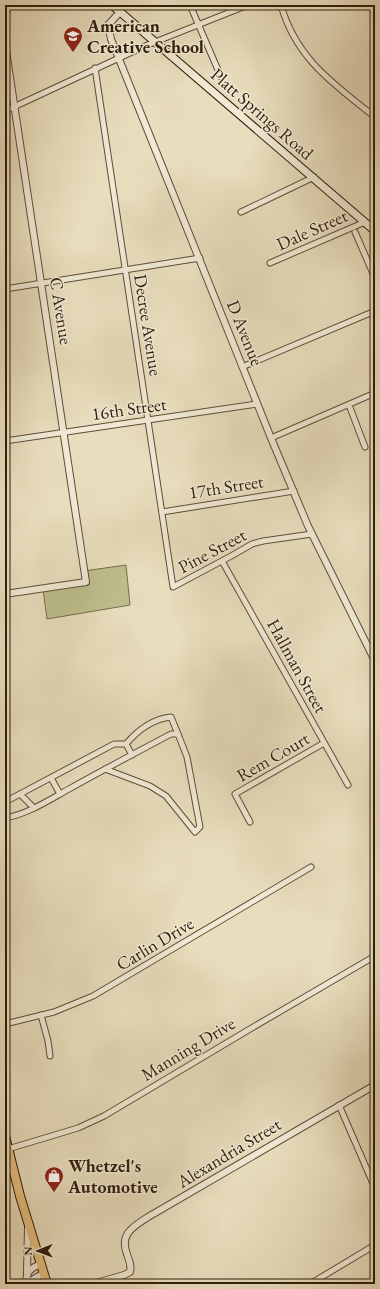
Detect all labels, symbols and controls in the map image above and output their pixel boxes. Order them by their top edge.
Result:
place label: American Creative School [86,14,204,58]
school or university icon: American Creative School [62,25,84,53]
street label: Platt Springs Road [206,63,319,165]
street label: Dale Street [273,204,351,255]
street label: Decree Avenue [129,272,168,377]
street label: C Avenue [45,276,78,346]
street label: D Avenue [222,297,269,369]
street label: 16th Street [90,392,168,425]
street label: 17th Street [187,469,265,504]
street label: Pine Street [174,523,250,578]
street label: Hallman Street [262,615,333,717]
street label: Rem Court [232,726,314,787]
street label: Carlin Drive [112,911,198,976]
street label: Manning Drive [136,1011,239,1086]
street label: Alexandria Street [172,1112,285,1193]
place label: Whetzel's Automotive [67,1154,158,1198]
shop icon: Whetzel's Automotive [43,1165,65,1193]
north arrow [18,1231,58,1271]
text: N [21,1247,35,1256]

